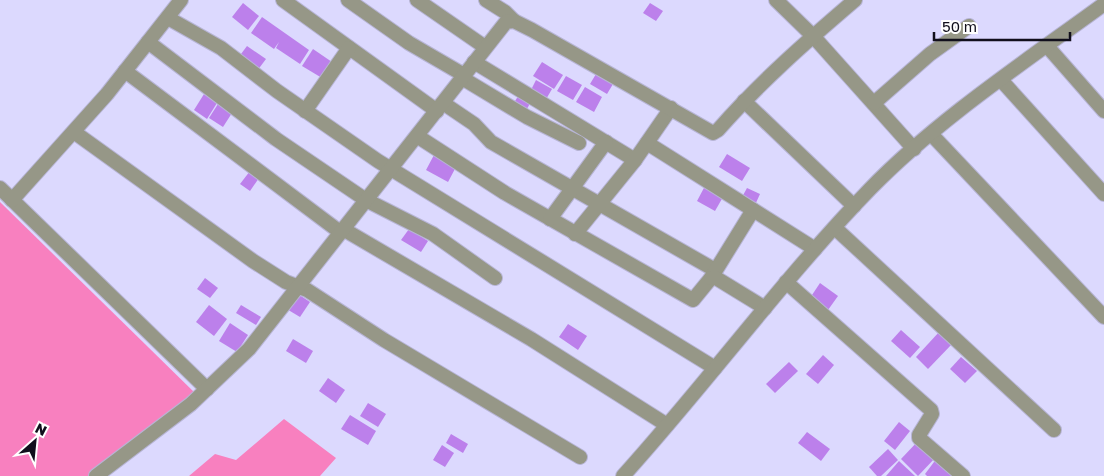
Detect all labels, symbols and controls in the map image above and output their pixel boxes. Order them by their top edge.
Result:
scale bar [934,10,1070,42]
text: 50 m [942,17,977,35]
north arrow [10,416,60,466]
text: N [33,419,50,439]

